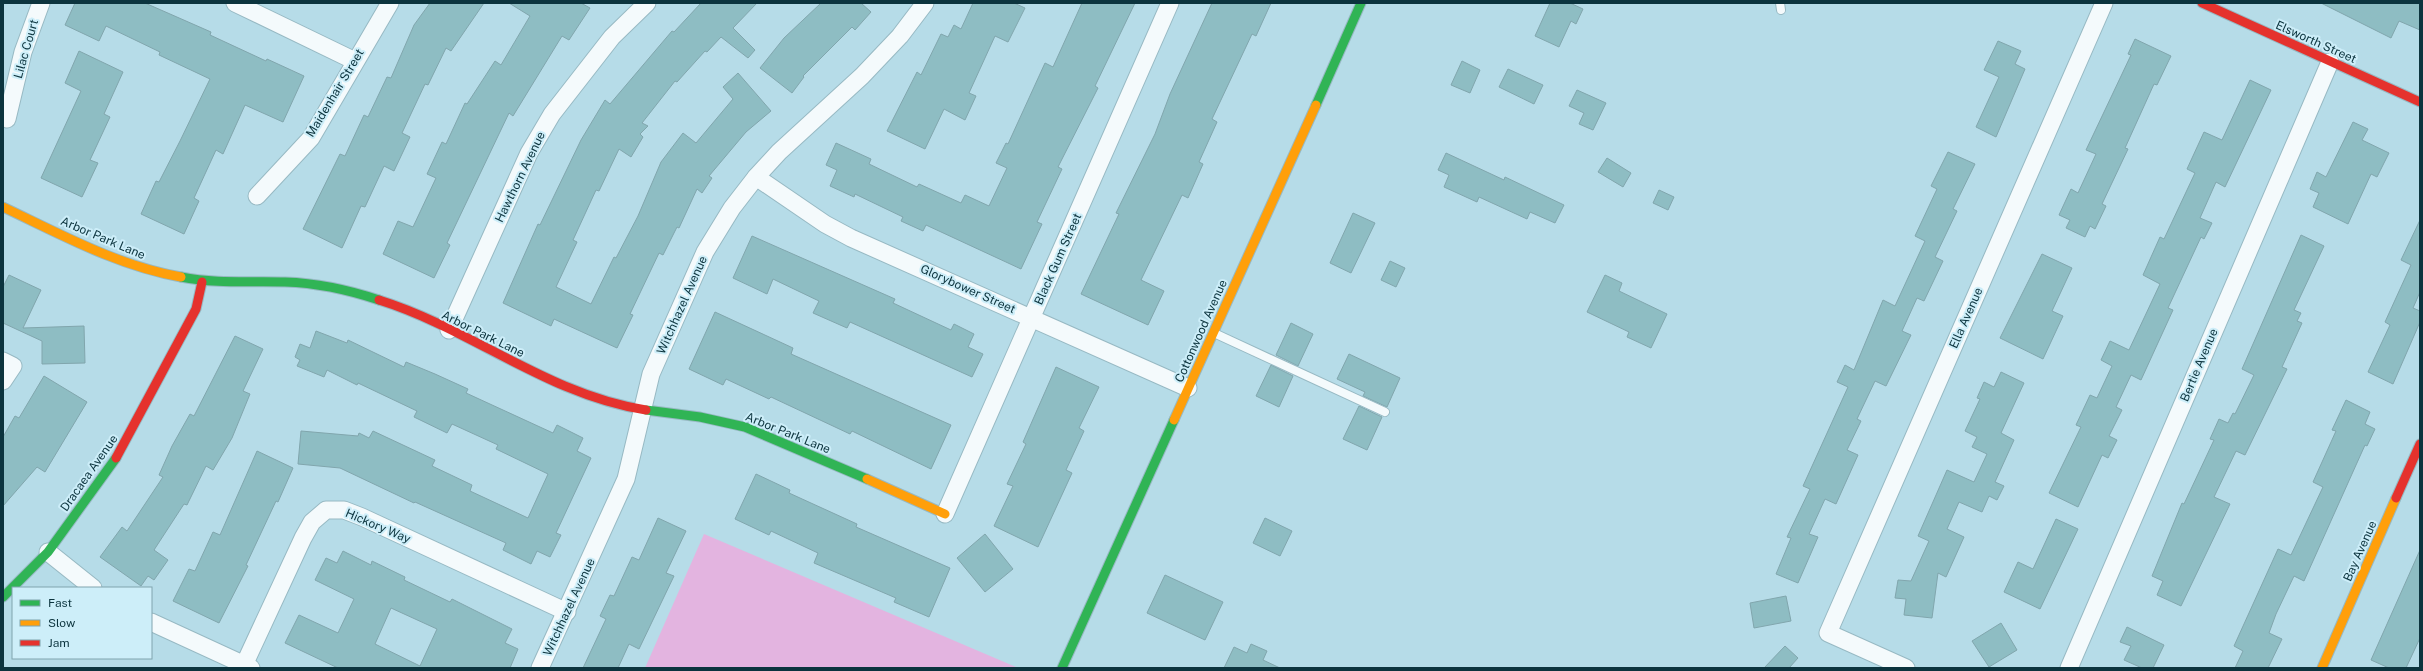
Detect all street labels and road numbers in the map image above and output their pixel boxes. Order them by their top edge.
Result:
street label: Lilac Court [11,18,41,80]
street label: Elsworth Street [2273,18,2359,66]
street label: Maidenhair Street [303,46,367,140]
street label: Hawthorn Avenue [492,129,548,225]
street label: Black Gum Street [1032,211,1085,307]
street label: Arbor Park Lane [59,214,148,262]
street label: Witchhazel Avenue [654,254,710,356]
street label: Glorybower Street [918,262,1018,316]
street label: Cottonwood Avenue [1172,277,1230,385]
street label: Ella Avenue [1946,285,1986,351]
street label: Arbor Park Lane [439,308,527,360]
street label: Bertie Avenue [2177,326,2221,404]
street label: Arbor Park Lane [743,410,833,456]
street label: Dracaea Avenue [57,432,121,514]
street label: Hickory Way [343,506,413,546]
street label: Bay Avenue [2340,518,2380,584]
street label: Witchhazel Avenue [540,556,598,658]

